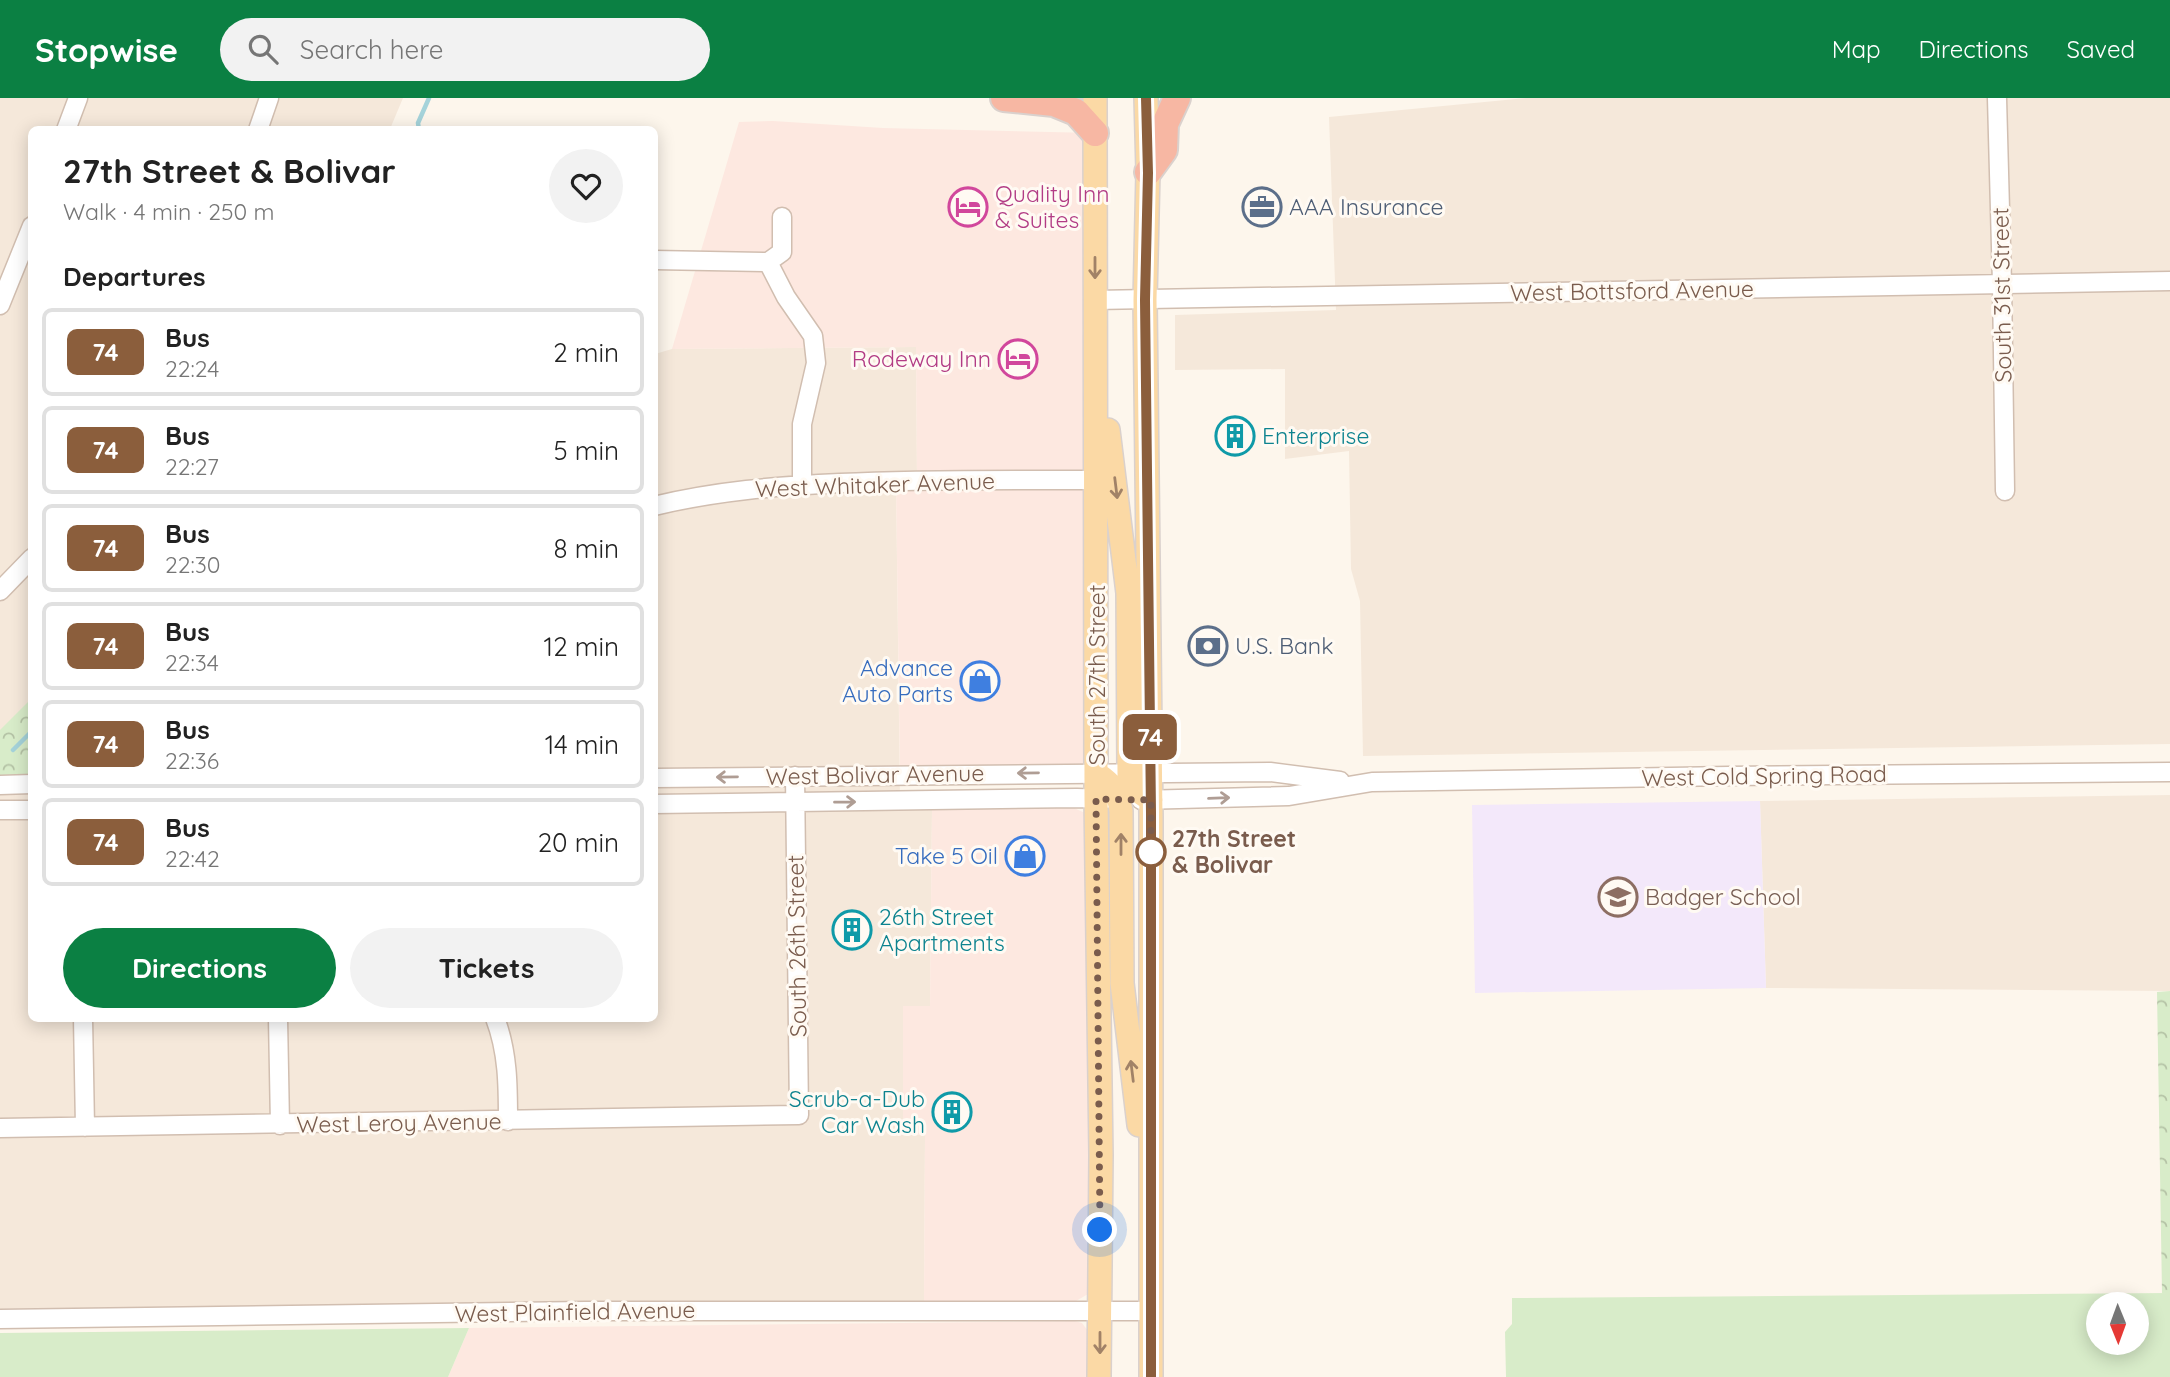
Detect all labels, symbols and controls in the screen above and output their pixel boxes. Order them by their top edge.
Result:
search box [220,18,710,81]
text: Stopwise [35,29,178,70]
icon: search [244,30,282,68]
text: Search here [300,33,443,66]
text: Map [1832,34,1881,64]
text: Directions [1919,34,2029,64]
text: Saved [2067,34,2135,64]
button: heart [549,149,623,223]
text: 27th Street & Bolivar [63,150,395,191]
place label: Quality Inn & Suites [995,179,1110,234]
hotel icon: Quality Inn & Suites [947,186,989,228]
office icon: AAA Insurance [1241,186,1283,228]
place label: AAA Insurance [1289,192,1444,221]
text: Walk · 4 min · 250 m [63,197,274,226]
street label: South 31st Street [1985,207,2018,383]
one-way arrow [1088,256,1102,279]
text: Departures [63,260,206,293]
street label: West Bottsford Avenue [1510,274,1754,307]
text: Bus [165,321,210,354]
text: 2 min [553,336,619,369]
text: 74 [92,337,119,367]
hotel icon: Rodeway Inn [997,338,1039,380]
place label: Rodeway Inn [852,344,991,373]
text: 22:24 [165,354,219,383]
building icon: Enterprise [1214,415,1256,457]
text: Bus [165,419,210,452]
place label: Enterprise [1262,421,1369,450]
text: 5 min [553,434,619,467]
text: 74 [92,435,119,465]
text: 22:27 [165,452,219,481]
street label: West Whitaker Avenue [754,466,996,503]
one-way arrow [1110,476,1123,498]
text: Bus [165,517,210,550]
text: 8 min [554,532,619,565]
text: 74 [92,533,119,563]
text: 22:30 [165,550,221,579]
street label: South 27th Street [1082,584,1111,766]
text: Bus [165,615,210,648]
bank icon: U.S. Bank [1187,625,1229,667]
text: 12 min [544,630,619,663]
text: 74 [92,631,119,661]
place label: U.S. Bank [1235,631,1333,660]
text: 22:34 [165,648,219,677]
place label: Advance Auto Parts [842,653,953,708]
shop icon: Advance Auto Parts [959,660,1001,702]
text: Bus [165,713,210,746]
line badge: 74 [1118,714,1182,760]
text: 74 [1137,722,1163,752]
text: 14 min [545,728,619,761]
text: 74 [92,729,119,759]
text: 22:36 [165,746,219,775]
street label: West Bolivar Avenue [765,758,985,791]
street label: West Cold Spring Road [1641,759,1887,792]
one-way arrow [1017,767,1040,780]
one-way arrow [716,770,739,784]
one-way arrow [1208,792,1231,805]
one-way arrow [833,795,856,809]
text: Bus [165,811,210,844]
place label: 27th Street & Bolivar [1172,824,1296,879]
text: 20 min [538,826,619,859]
text: 74 [92,827,119,857]
one-way arrow [1114,833,1128,856]
shop icon: Take 5 Oil [1004,835,1046,877]
marker: 27th Street & Bolivar [1136,837,1166,867]
place label: Take 5 Oil [895,841,998,870]
text: 22:42 [165,844,220,873]
street label: South 26th Street [780,854,813,1037]
school or university icon: Badger School [1597,876,1639,918]
place label: Badger School [1645,882,1801,911]
place label: 26th Street Apartments [879,902,1005,957]
building icon: 26th Street Apartments [831,909,873,951]
button: Directions [63,928,336,1008]
button: Tickets [350,928,623,1008]
one-way arrow [1126,1060,1139,1083]
place label: Scrub-a-Dub Car Wash [789,1084,925,1139]
building icon: Scrub-a-Dub Car Wash [931,1091,973,1133]
street label: West Leroy Avenue [296,1106,502,1139]
your location [1082,1212,1117,1247]
north arrow [2086,1292,2149,1354]
map controls [2086,1292,2149,1355]
street label: West Plainfield Avenue [454,1295,696,1328]
one-way arrow [1093,1332,1107,1355]

